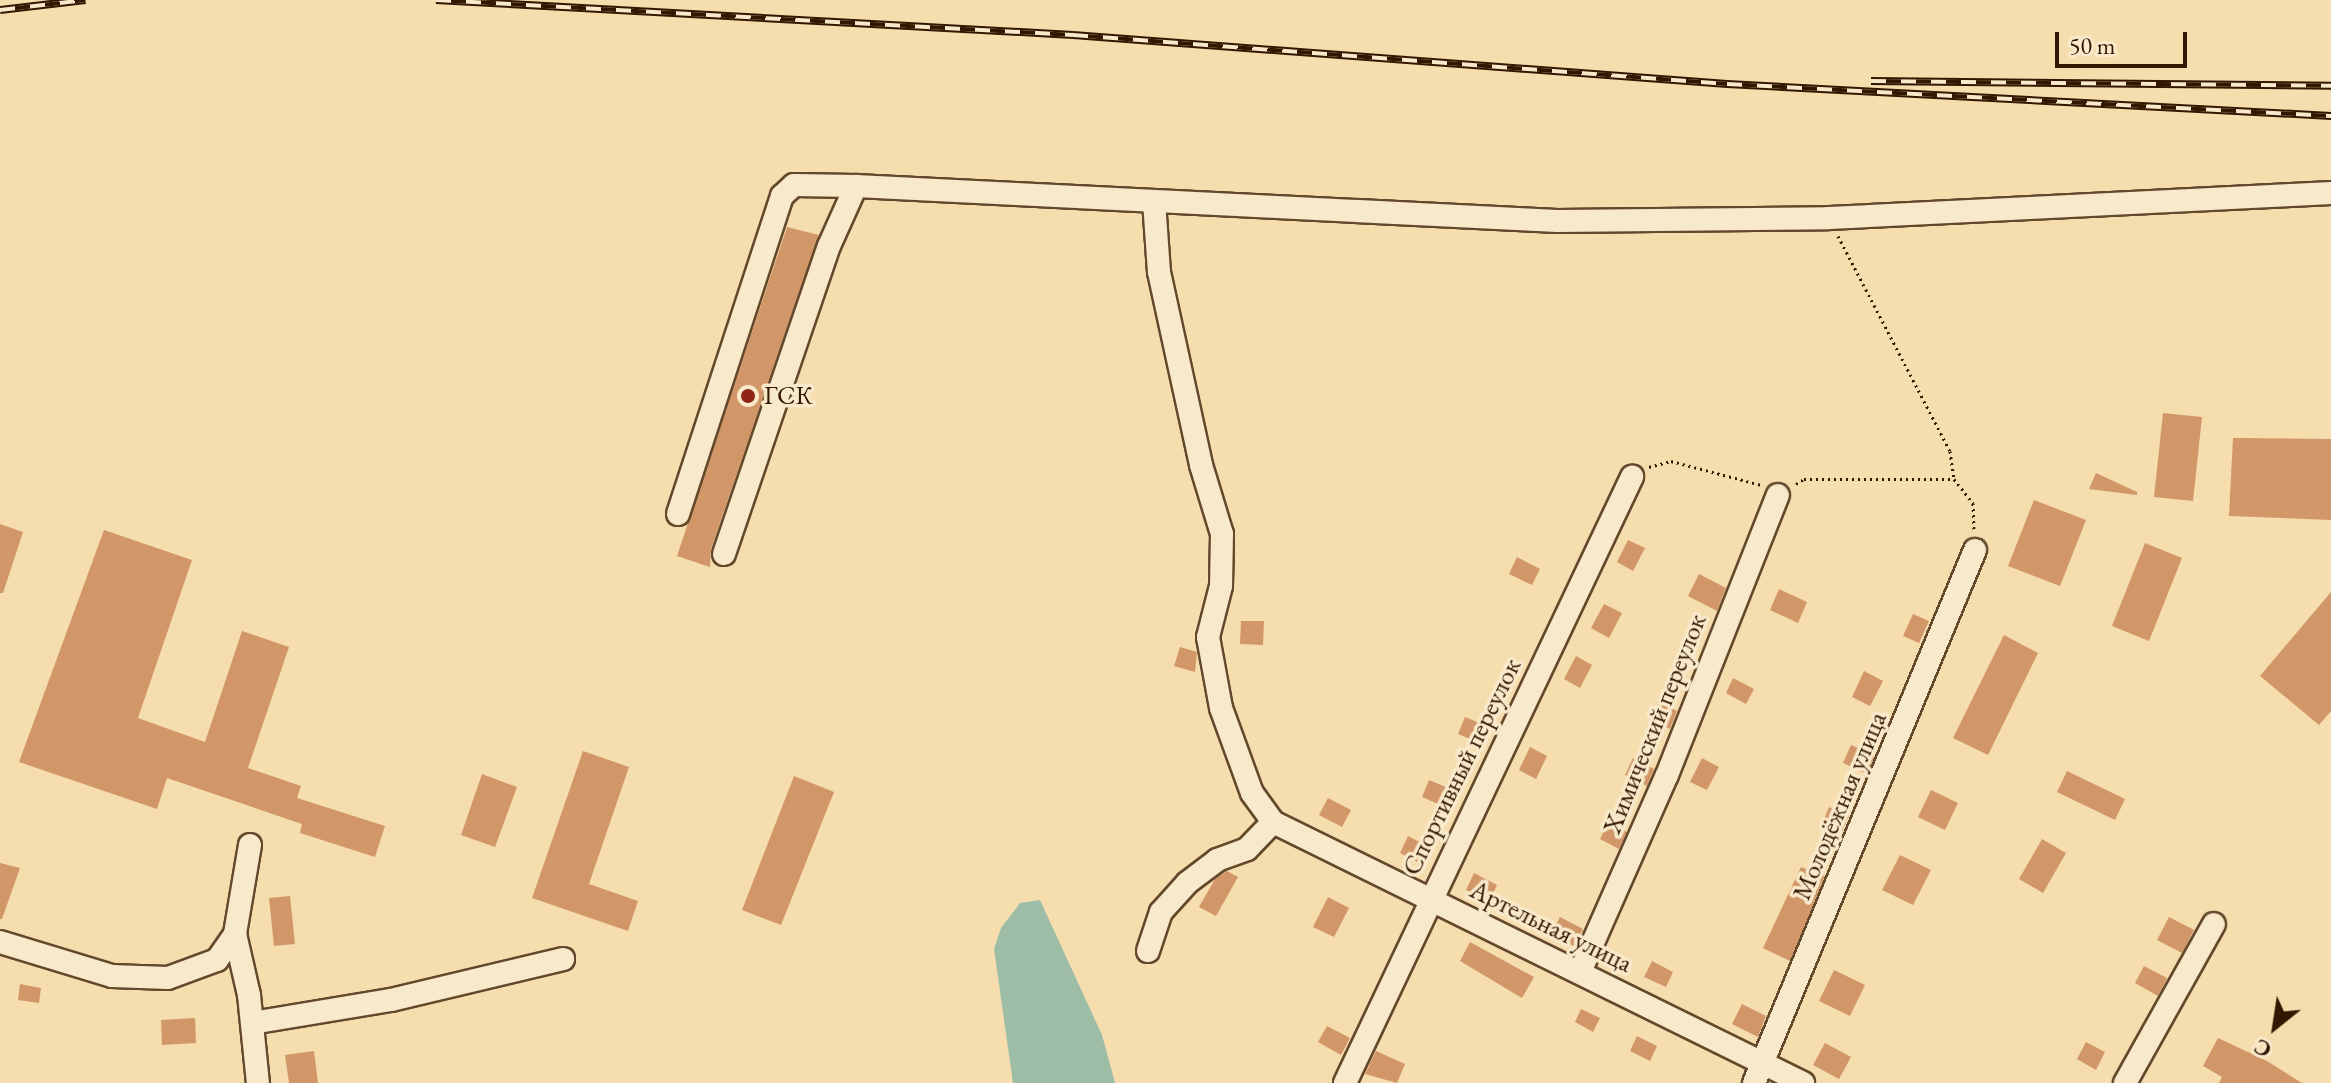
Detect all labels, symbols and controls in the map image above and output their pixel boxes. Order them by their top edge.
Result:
scale bar [2059,16,2191,66]
text: 50 m [2069,30,2116,61]
place label: ГСК [764,380,813,412]
marker: ГСК [739,387,757,405]
street label: Химический переулок [1597,610,1713,838]
street label: Спортивный переулок [1396,654,1528,880]
street label: Молодёжная улица [1786,707,1894,905]
street label: Артельная улица [1465,874,1637,980]
north arrow [2235,987,2315,1067]
text: С [2249,1032,2277,1065]

